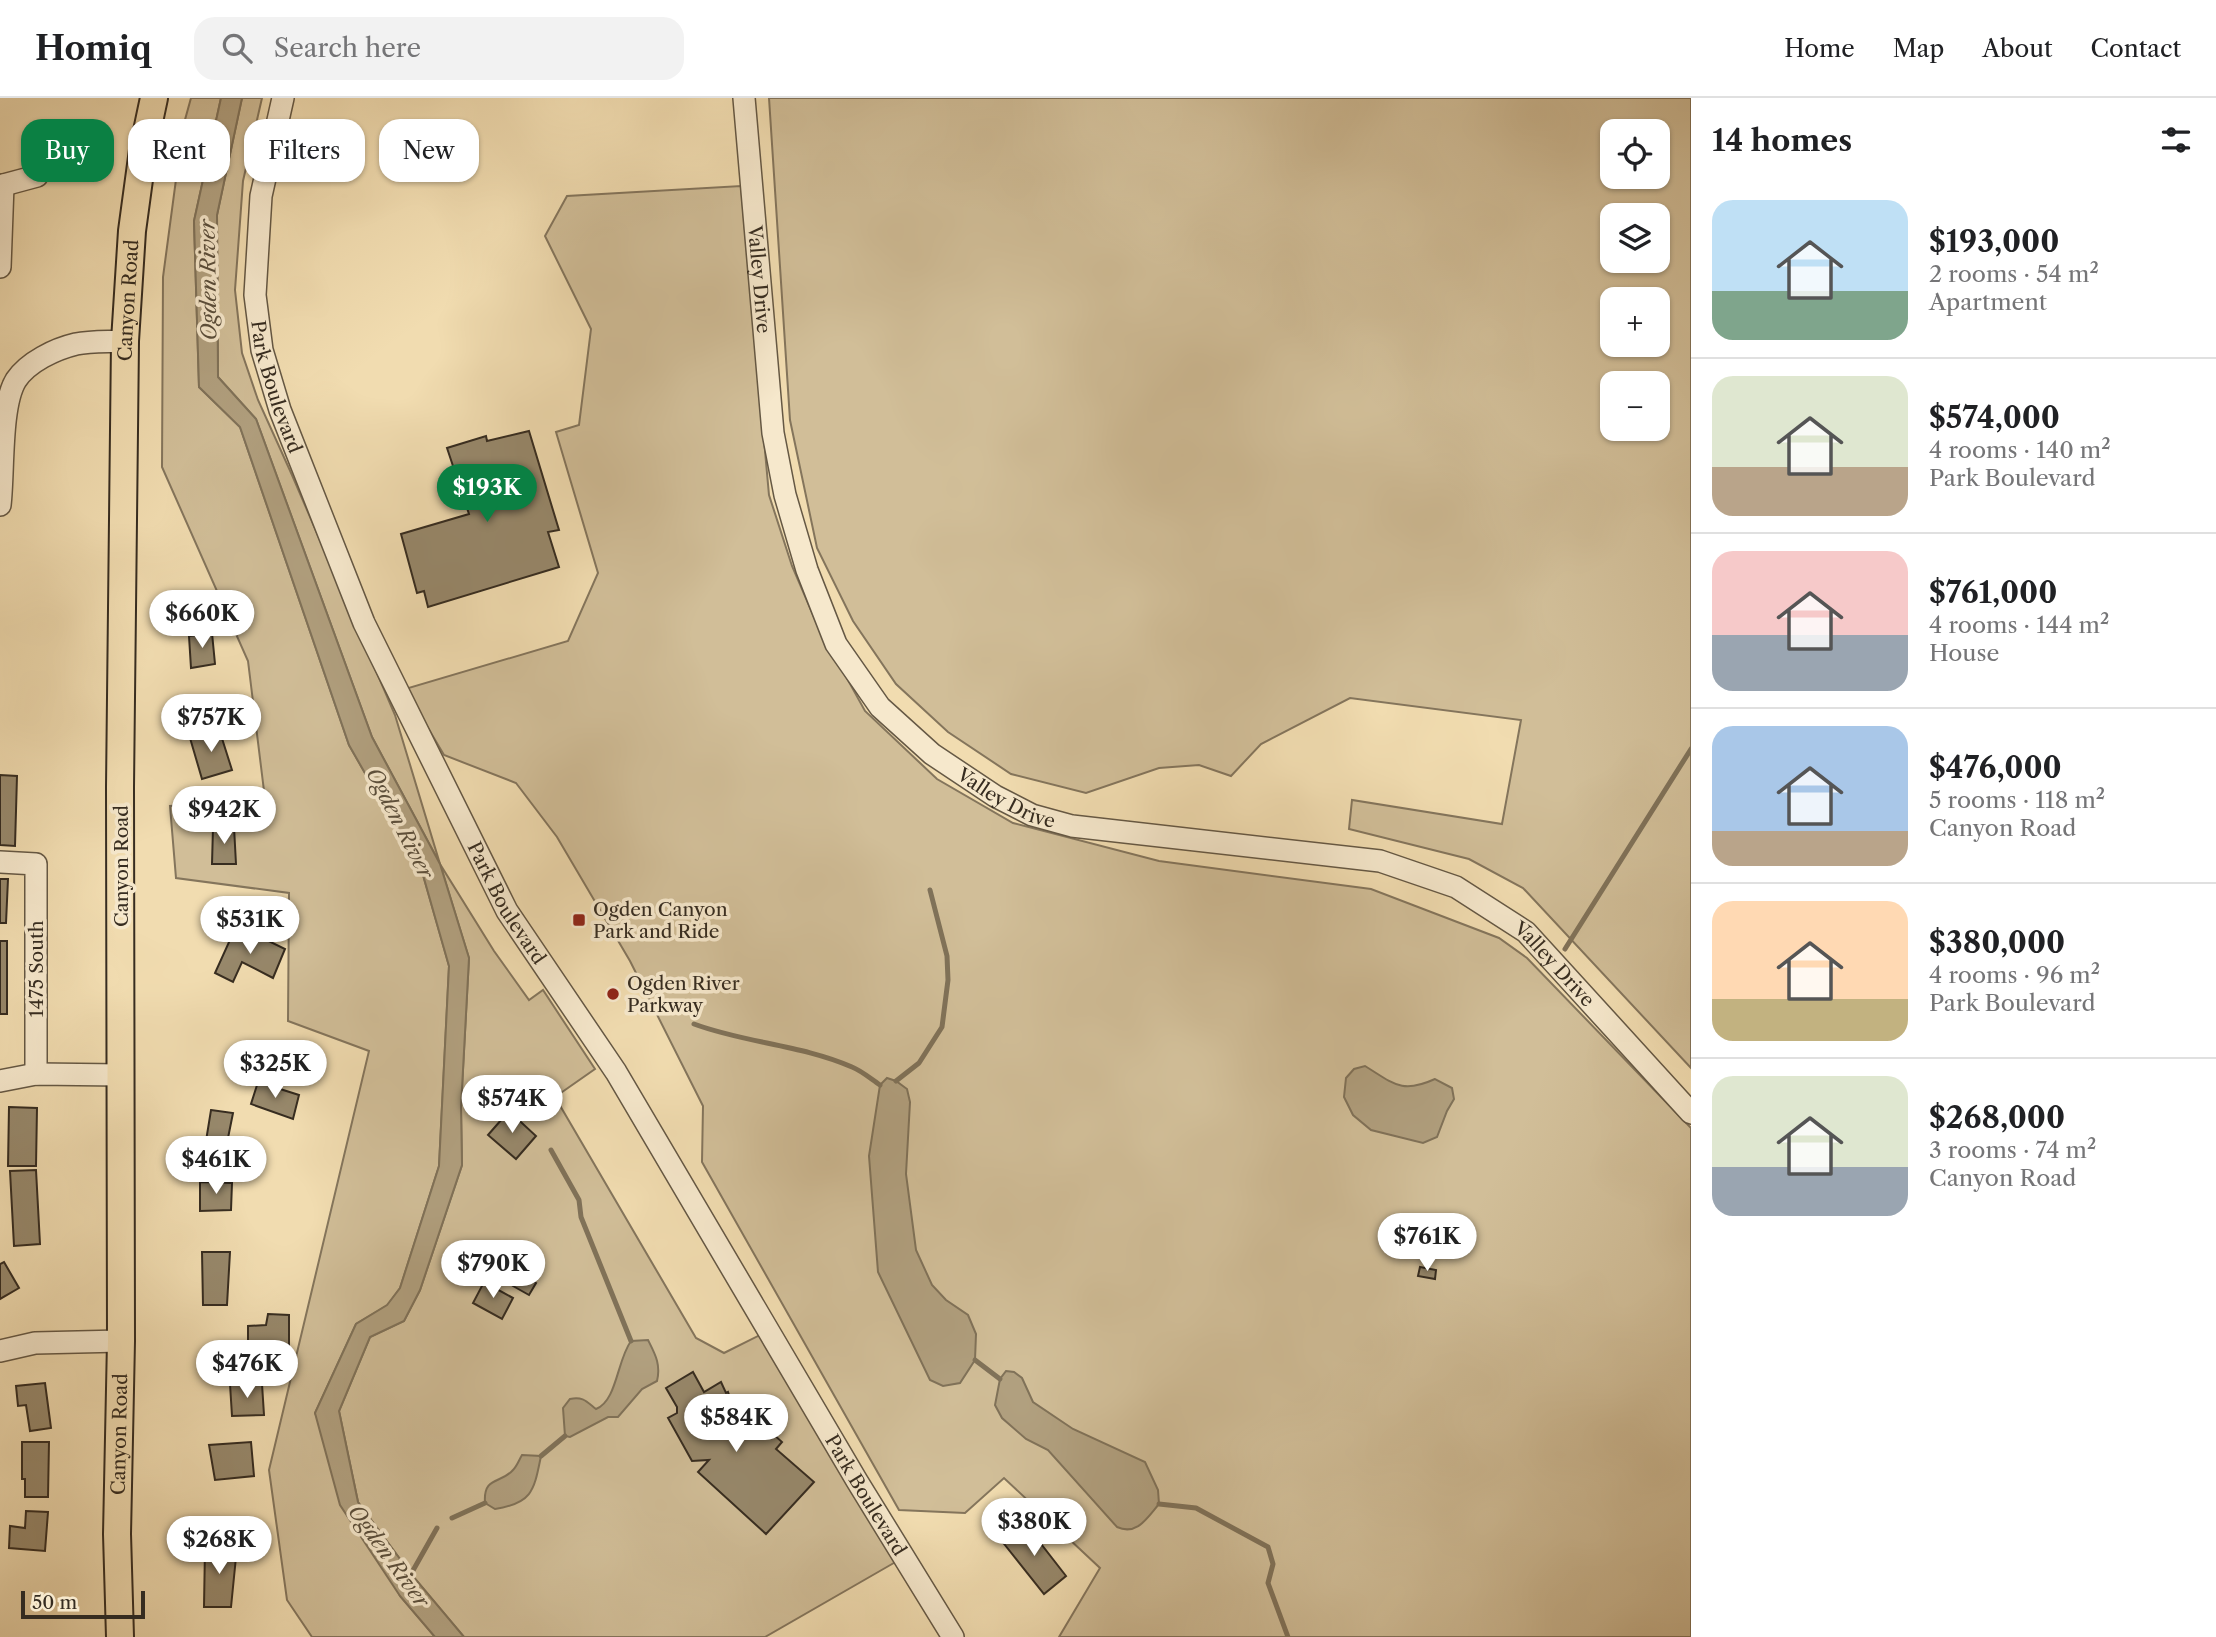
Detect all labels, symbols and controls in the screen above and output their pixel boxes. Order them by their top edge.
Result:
search box [194,17,684,80]
text: Homiq [35,28,152,69]
icon: search [218,29,256,67]
text: Search here [274,32,421,64]
text: Home [1784,34,1855,63]
text: Map [1893,34,1944,63]
text: About [1982,34,2053,63]
text: Contact [2091,34,2181,63]
chip: Buy [21,119,114,182]
chip: Rent [128,119,230,182]
chip: Filters [244,119,365,182]
chip: New [379,119,479,182]
map controls [1600,119,1670,441]
button: locate [1600,119,1670,189]
icon: filters [2157,121,2195,159]
text: 14 homes [1712,122,1852,159]
button: layers [1600,203,1670,273]
water label: Ogden River [194,218,222,341]
text: $193,000 [1929,223,2059,260]
street label: Valley Drive [743,224,776,334]
icon: home [1768,228,1852,312]
street label: Canyon Road [113,238,143,361]
text: 2 rooms · 54 m² [1929,260,2099,288]
button: + [1600,287,1670,357]
text: Apartment [1929,288,2047,316]
street label: Park Boulevard [247,319,307,457]
button: − [1600,371,1670,441]
text: $574,000 [1929,399,2060,436]
icon: home [1768,404,1852,488]
text: 4 rooms · 140 m² [1929,436,2111,464]
pin: $193K [438,464,536,524]
text: Park Boulevard [1929,464,2096,492]
text: $193K [453,473,521,501]
text: $761,000 [1929,574,2057,611]
icon: home [1768,579,1852,663]
pin: $660K [153,590,251,650]
text: $660K [165,599,239,627]
text: 4 rooms · 144 m² [1929,611,2109,639]
text: House [1929,639,1999,667]
pin: $757K [162,694,260,754]
text: $757K [177,703,245,731]
text: $476,000 [1929,749,2062,786]
icon: home [1768,754,1852,838]
street label: Valley Drive [952,762,1058,832]
water label: Ogden River [361,763,439,884]
pin: $942K [175,786,273,846]
text: 5 rooms · 118 m² [1929,786,2105,814]
text: $942K [188,795,260,823]
street label: Canyon Road [110,805,133,927]
text: Canyon Road [1929,814,2076,842]
street label: Park Boulevard [463,838,551,969]
pin: $531K [201,896,299,956]
place label: Ogden Canyon Park and Ride [593,898,728,943]
text: $531K [216,905,284,933]
marker: Ogden Canyon Park and Ride [571,912,587,928]
street label: Valley Drive [1509,916,1600,1011]
street label: 1475 South [25,920,48,1018]
text: $380,000 [1929,924,2065,961]
icon: home [1768,929,1852,1013]
text: 4 rooms · 96 m² [1929,961,2100,989]
place label: Ogden River Parkway [627,972,740,1017]
marker: Ogden River Parkway [605,986,621,1002]
text: Park Boulevard [1929,989,2096,1017]
pin: $325K [226,1040,324,1100]
text: $325K [240,1049,310,1077]
pin: $574K [463,1076,561,1135]
text: $574K [478,1084,546,1112]
text: $268,000 [1929,1099,2065,1136]
icon: home [1768,1104,1852,1188]
pin: $461K [167,1136,265,1196]
text: 3 rooms · 74 m² [1929,1136,2096,1164]
text: $461K [182,1145,250,1173]
text: Canyon Road [1929,1164,2076,1192]
pin: $761K [1378,1214,1476,1273]
text: $761K [1394,1222,1460,1250]
pin: $790K [444,1240,542,1300]
text: $790K [457,1249,529,1277]
pin: $476K [198,1340,296,1400]
text: $476K [212,1349,282,1377]
street label: Canyon Road [106,1372,132,1495]
pin: $584K [687,1394,785,1454]
text: $584K [700,1403,772,1431]
street label: Park Boulevard [821,1430,912,1560]
pin: $380K [985,1498,1083,1558]
water label: Ogden River [343,1500,435,1613]
text: $380K [997,1507,1071,1535]
pin: $268K [170,1516,268,1576]
text: $268K [183,1525,255,1553]
scale bar [21,1588,145,1620]
text: 50 m [32,1591,77,1614]

